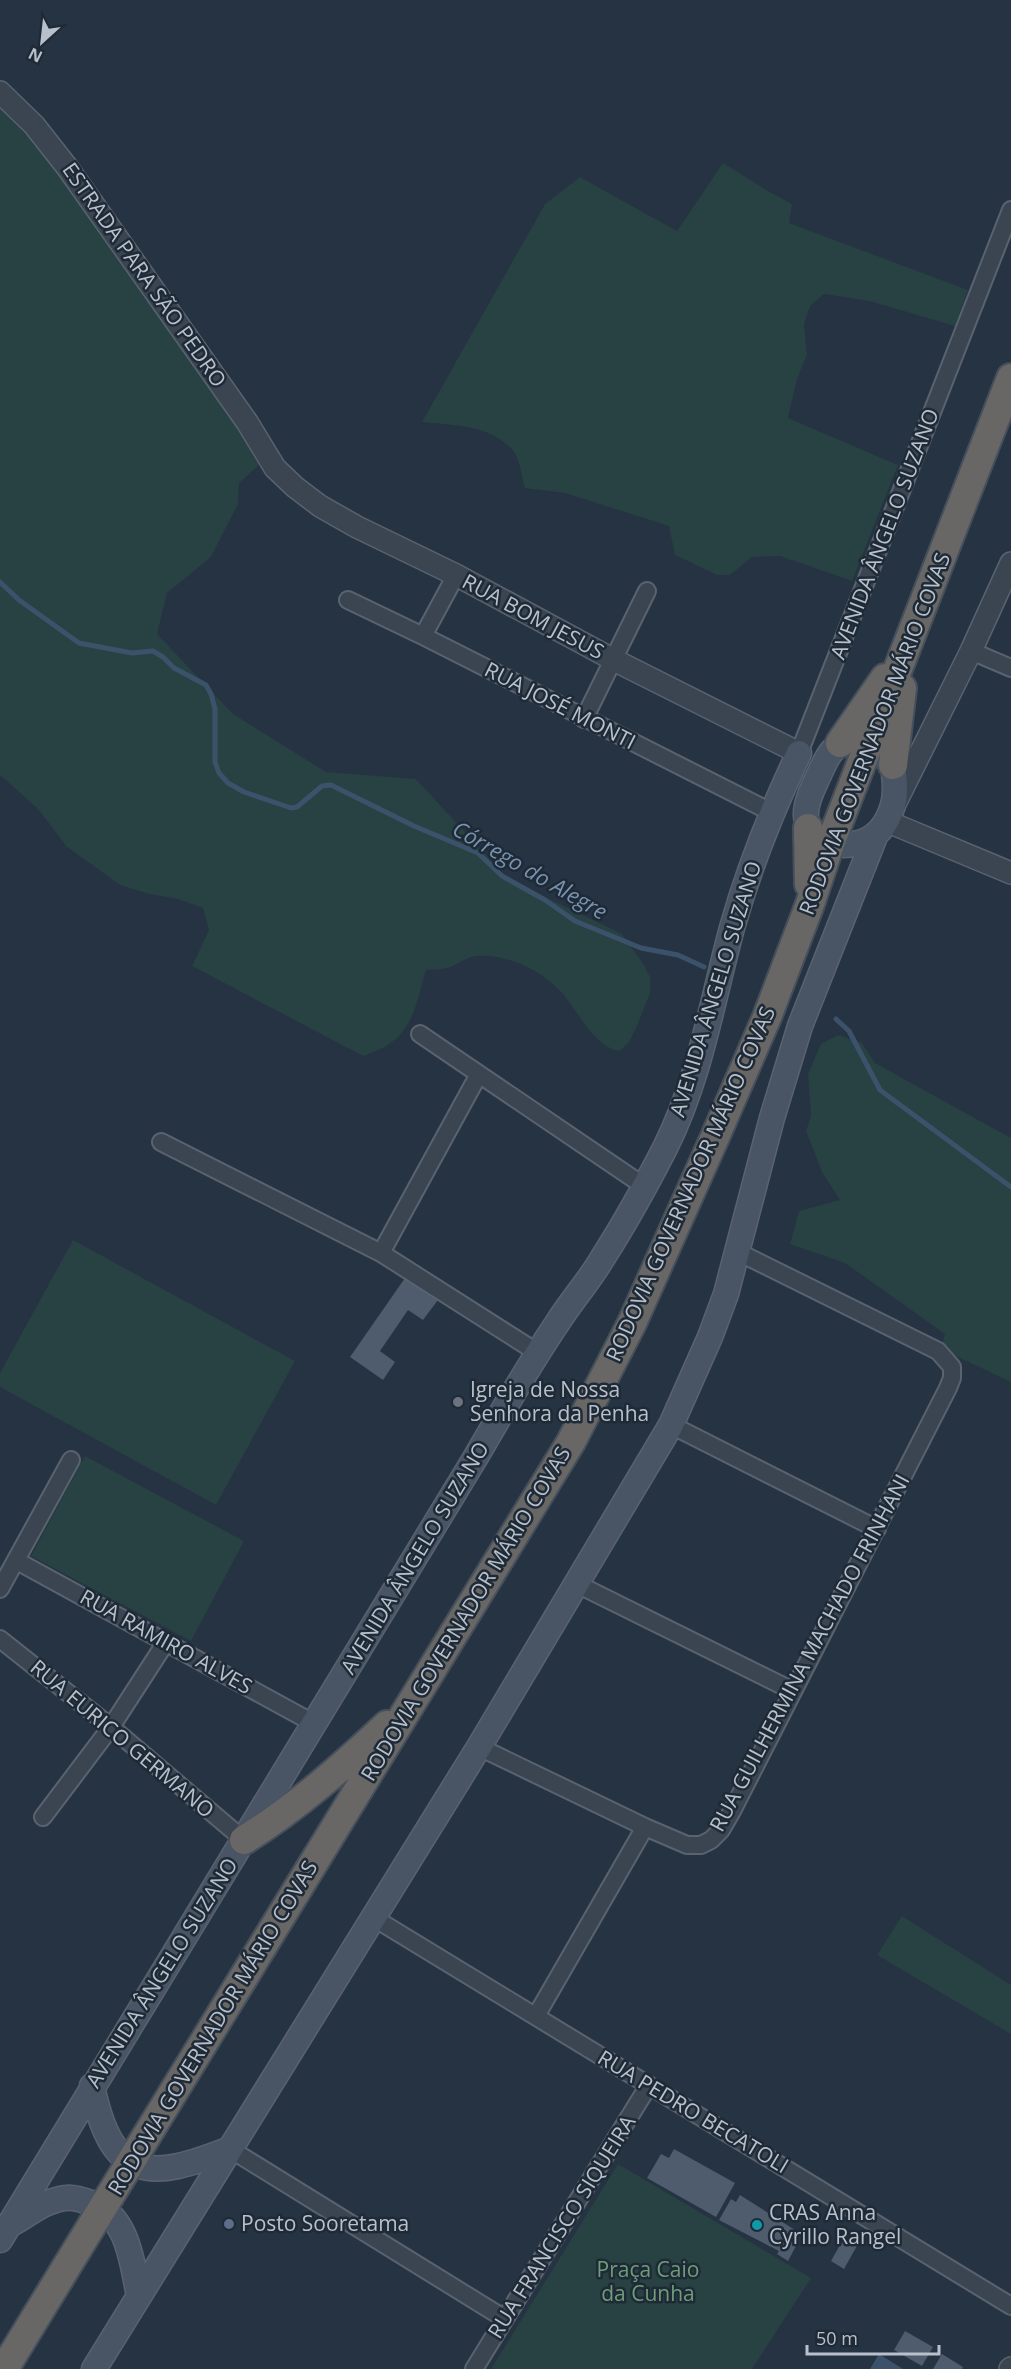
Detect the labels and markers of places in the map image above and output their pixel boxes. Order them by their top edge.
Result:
place label: Igreja de Nossa Senhora da Penha [470,1375,649,1427]
marker: Igreja de Nossa Senhora da Penha [451,1395,465,1409]
place label: CRAS Anna Cyrillo Rangel [769,2198,901,2250]
place label: Posto Sooretama [241,2209,409,2237]
marker: Posto Sooretama [222,2217,236,2231]
marker: CRAS Anna Cyrillo Rangel [750,2218,764,2232]

